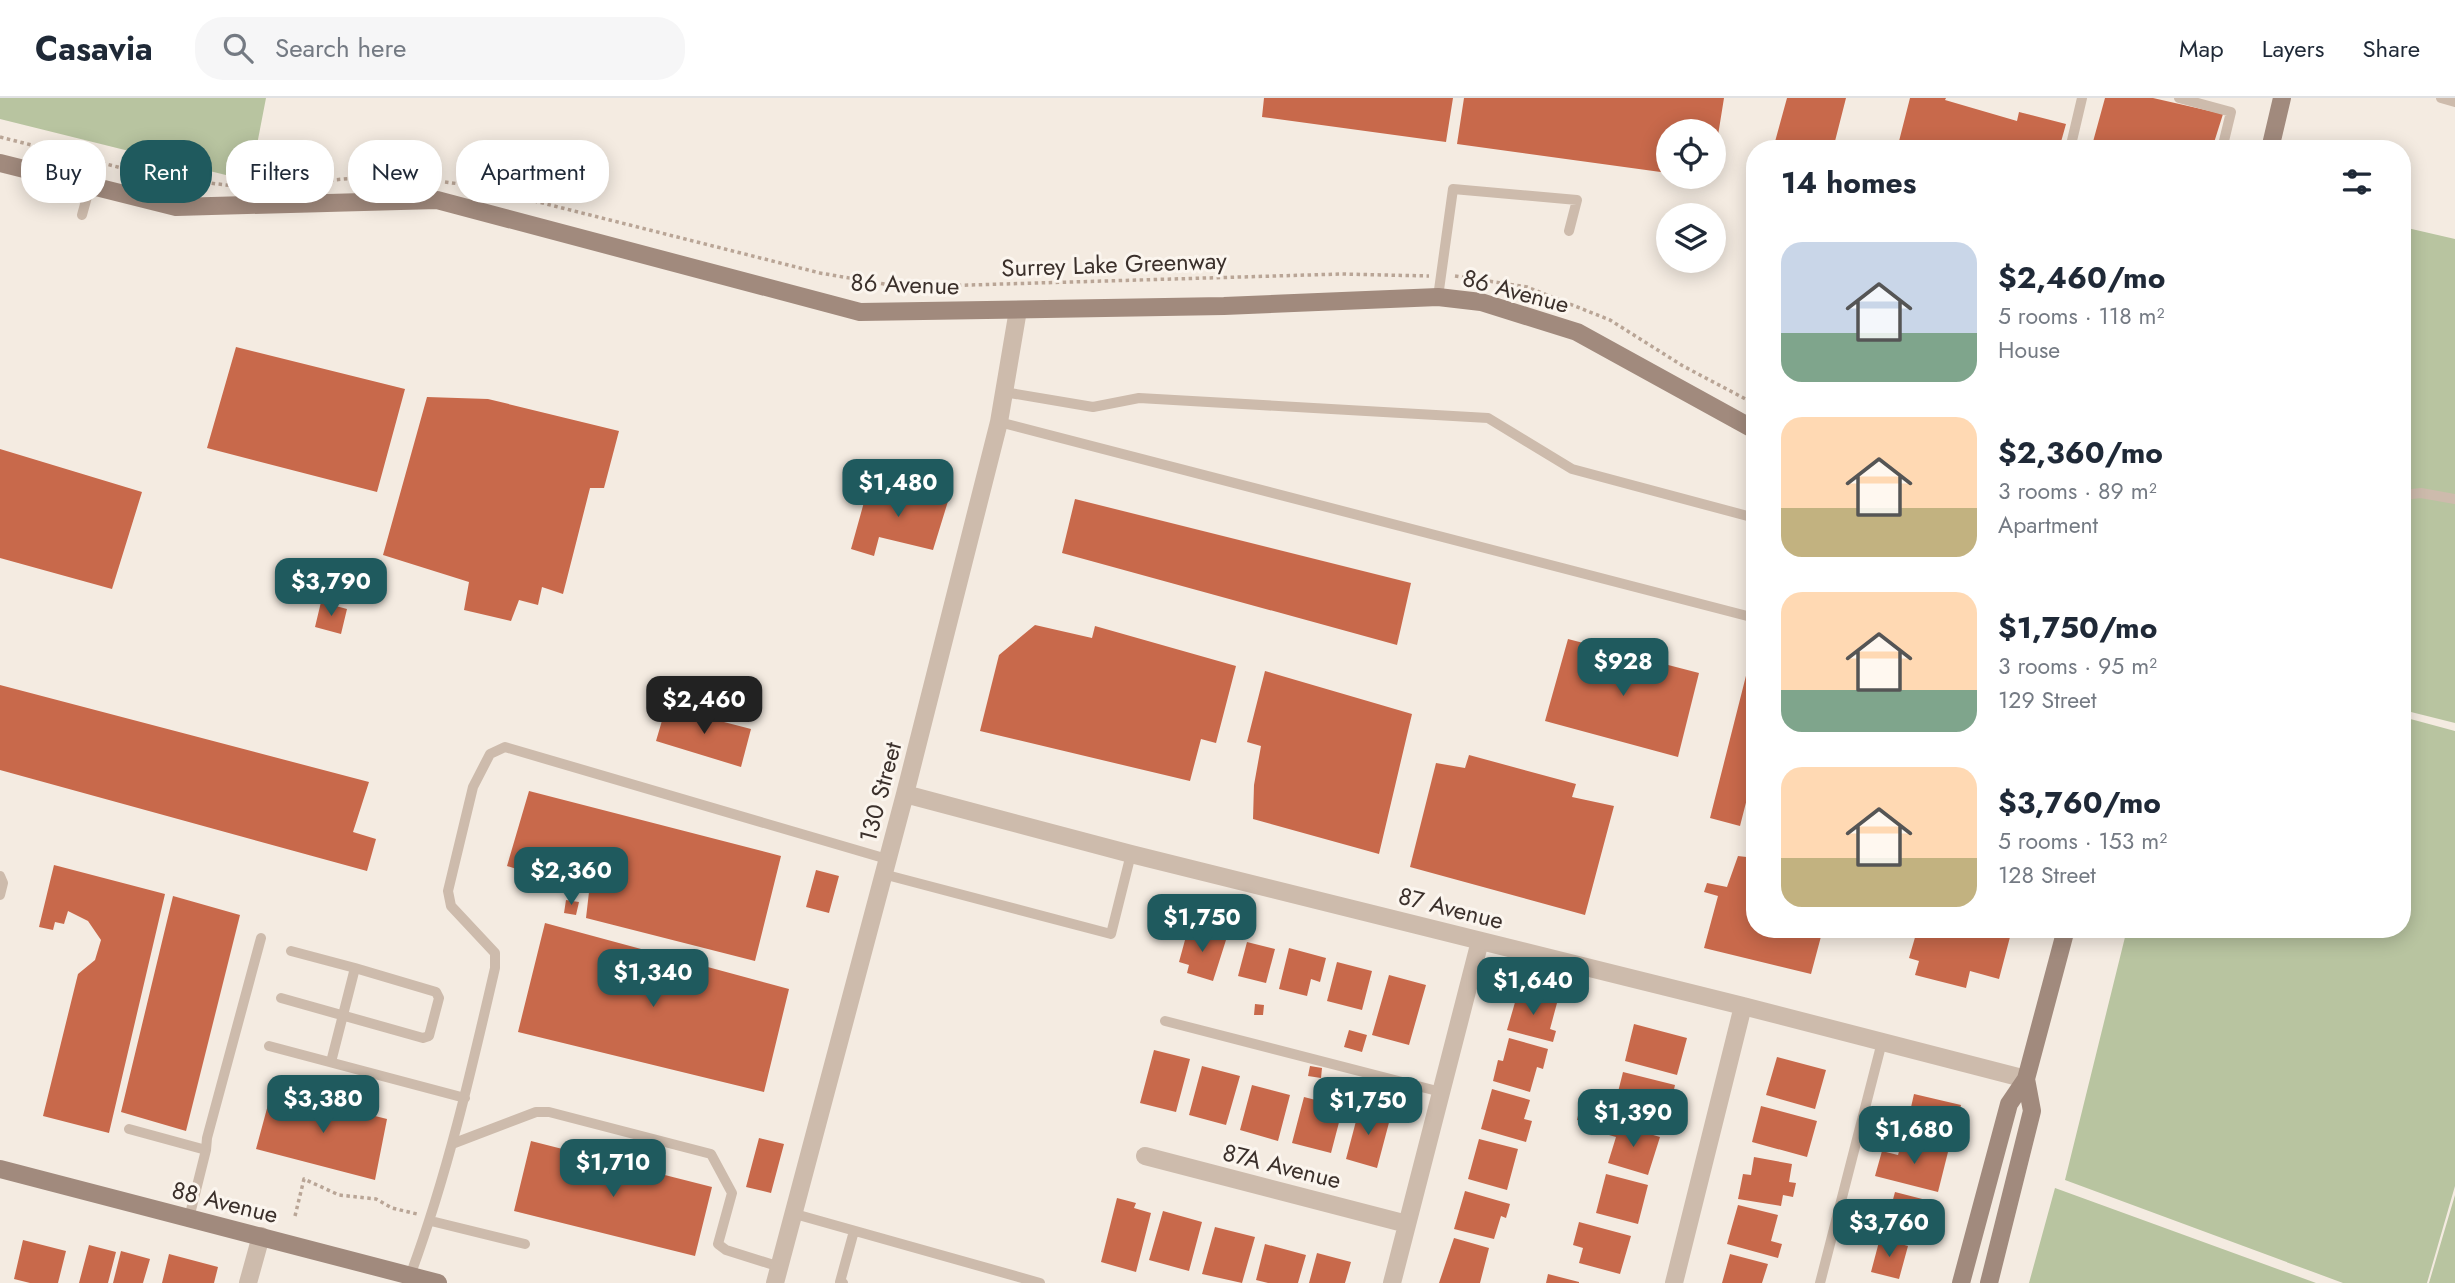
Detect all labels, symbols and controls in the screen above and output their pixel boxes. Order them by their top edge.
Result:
search box [195,17,685,80]
text: Casavia [35,25,153,72]
icon: search [219,29,257,67]
text: Search here [275,29,406,67]
text: Map [2179,31,2224,66]
text: Layers [2262,31,2324,66]
text: Share [2362,31,2420,66]
map controls [1656,119,1726,273]
button: locate [1656,119,1726,189]
chip: Buy [21,140,106,203]
chip: Rent [120,140,212,203]
chip: Filters [226,140,334,203]
chip: New [348,140,442,203]
chip: Apartment [456,140,609,203]
text: 14 homes [1781,161,1916,204]
icon: filters [2338,163,2376,201]
button: layers [1656,203,1726,273]
street label: Surrey Lake Greenway [1001,243,1228,285]
text: $2,460/mo [1998,256,2165,299]
street label: 86 Avenue [1459,260,1573,322]
street label: 86 Avenue [850,265,960,303]
icon: home [1837,270,1921,354]
text: 5 rooms · 118 m² [1998,299,2165,333]
text: House [1998,333,2060,367]
text: $2,360/mo [1998,431,2163,474]
icon: home [1837,445,1921,529]
pin: $1,480 [841,460,955,519]
text: $1,480 [858,465,938,499]
text: 3 rooms · 89 m² [1998,474,2157,508]
text: Apartment [1998,508,2098,542]
pin: $3,790 [274,559,388,618]
text: $3,790 [291,564,371,598]
text: $1,750/mo [1998,606,2157,649]
icon: home [1837,620,1921,704]
pin: $928 [1582,638,1664,698]
text: $928 [1593,644,1653,678]
text: 3 rooms · 95 m² [1998,649,2157,683]
pin: $2,460 [647,676,761,736]
text: $2,460 [662,682,746,716]
text: 129 Street [1998,683,2096,717]
street label: 130 Street [850,738,910,846]
text: $3,760/mo [1998,781,2161,824]
icon: home [1837,795,1921,879]
text: 5 rooms · 153 m² [1998,824,2167,858]
pin: $2,360 [514,848,628,907]
text: $2,360 [530,853,612,887]
text: 128 Street [1998,858,2096,892]
street label: 87 Avenue [1395,878,1507,938]
pin: $1,750 [1145,894,1259,954]
text: $1,750 [1163,900,1241,934]
pin: $1,340 [596,950,710,1009]
text: $1,340 [613,955,693,989]
pin: $1,640 [1476,958,1590,1017]
text: $1,640 [1493,963,1573,997]
pin: $3,380 [266,1076,380,1135]
pin: $1,750 [1311,1077,1425,1137]
text: $3,380 [283,1081,363,1115]
text: $1,750 [1329,1083,1407,1117]
pin: $1,390 [1576,1090,1690,1149]
text: $1,390 [1594,1095,1672,1129]
pin: $1,680 [1857,1107,1971,1166]
text: $1,680 [1875,1112,1953,1146]
street label: 87A Avenue [1219,1134,1345,1198]
pin: $1,710 [556,1140,670,1199]
text: $1,710 [576,1145,650,1179]
street label: 88 Avenue [168,1172,282,1232]
pin: $3,760 [1832,1200,1946,1259]
text: $3,760 [1849,1205,1929,1239]

